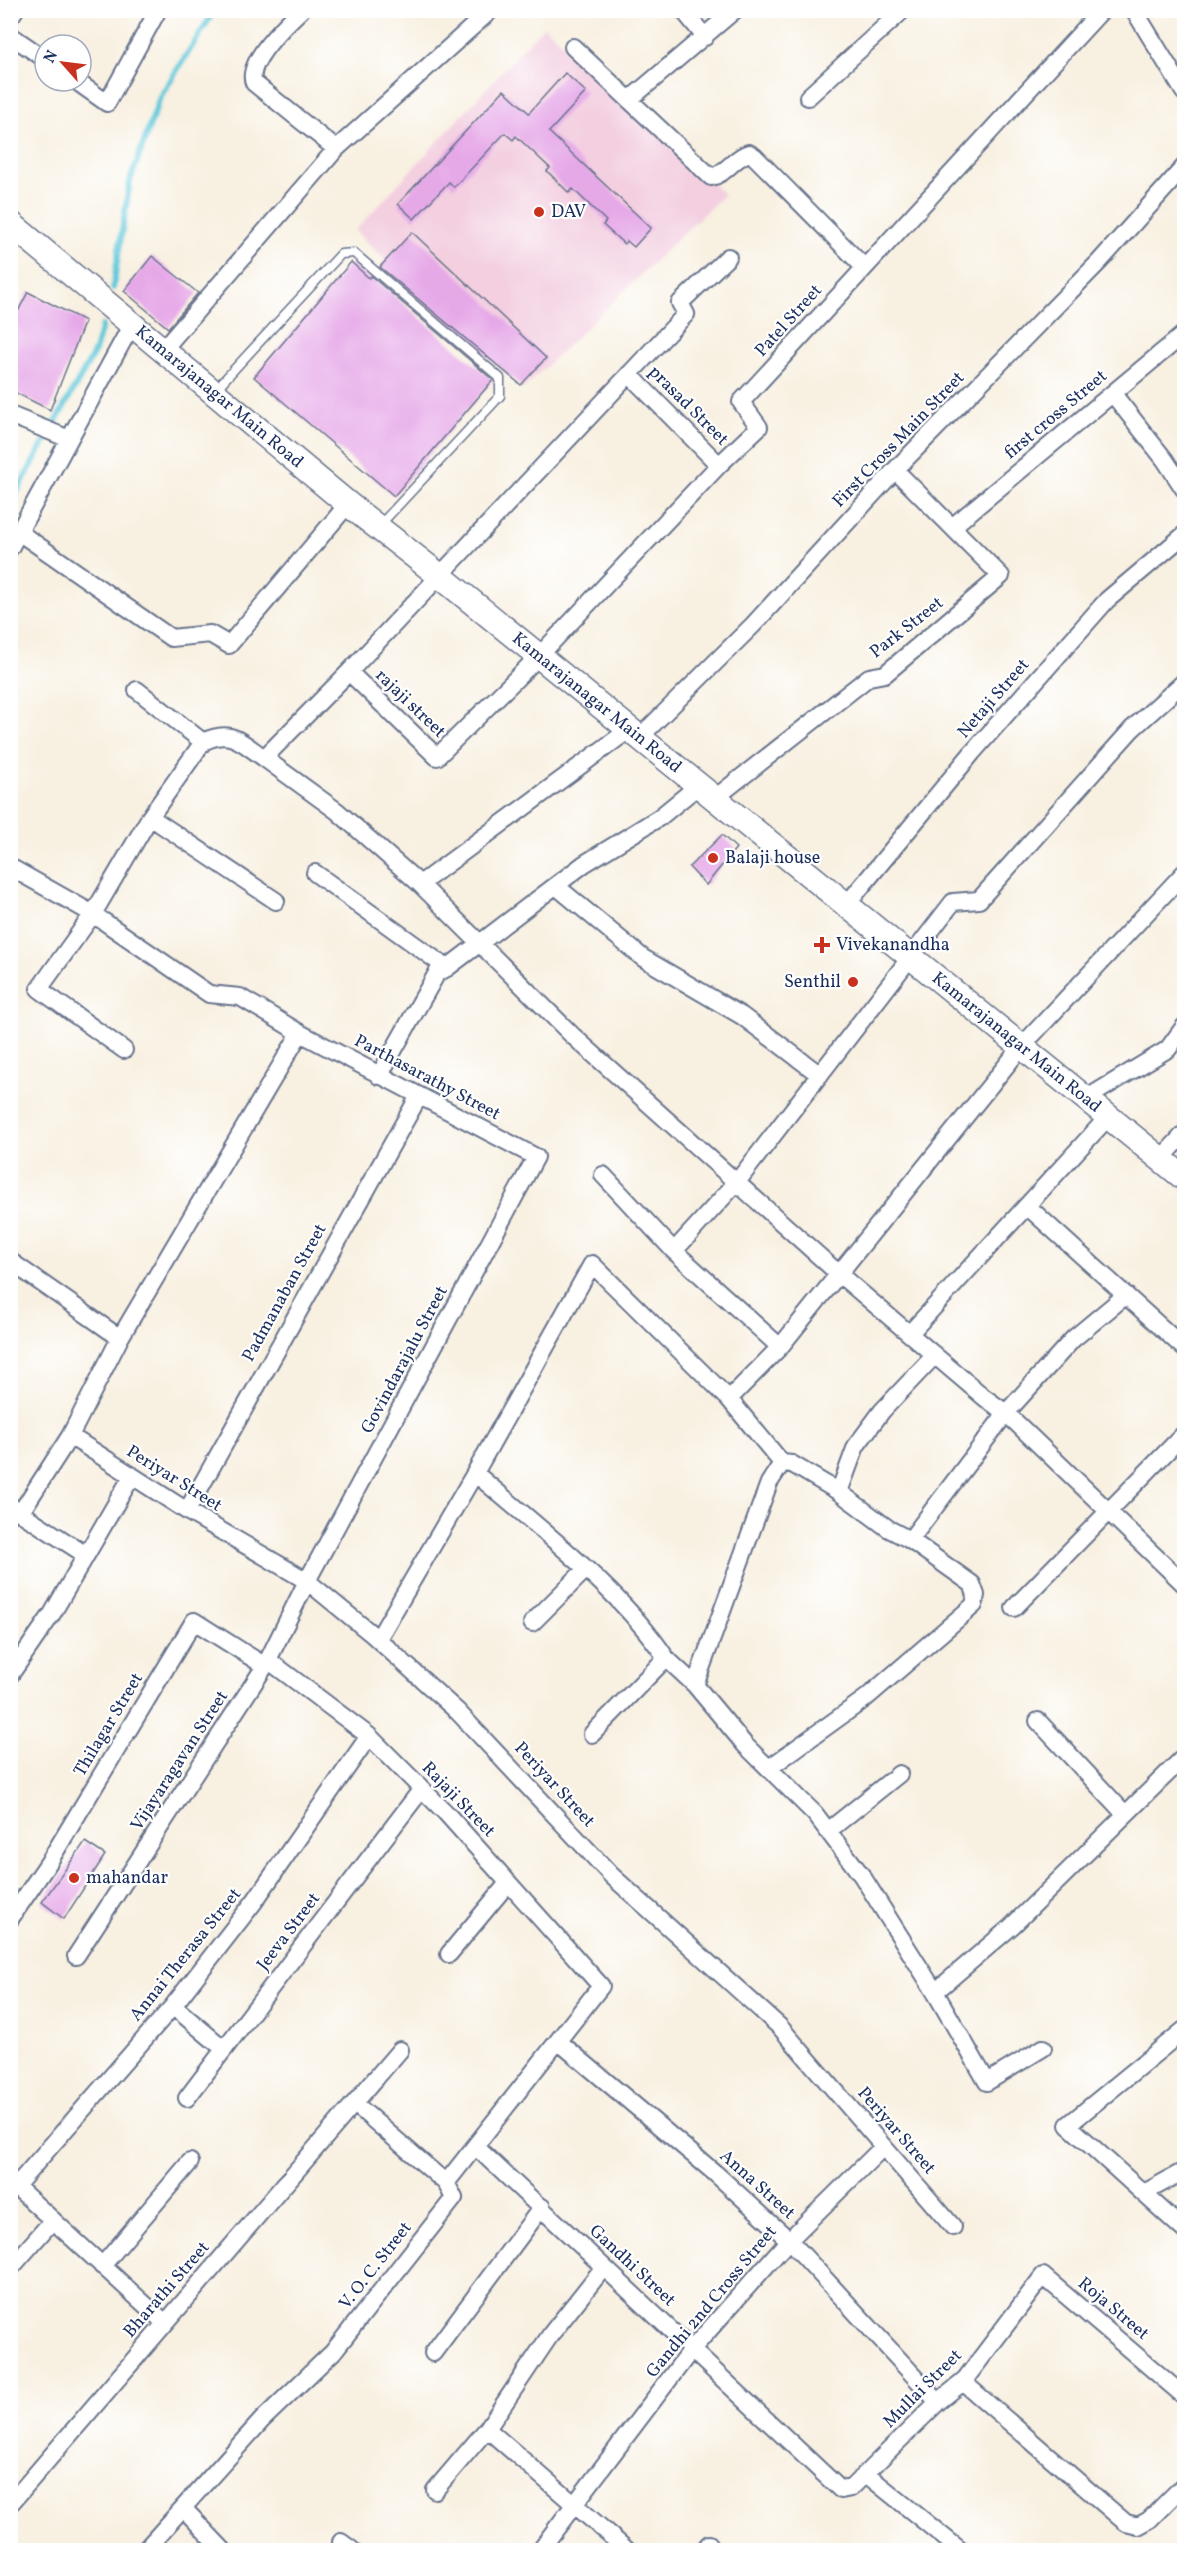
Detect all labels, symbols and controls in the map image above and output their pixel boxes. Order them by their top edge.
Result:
north arrow [33,33,93,93]
text: N [39,46,64,67]
place label: DAV [551,200,586,225]
marker: DAV [532,205,546,219]
street label: Patel Street [750,279,828,363]
street label: Kamarajanagar Main Road [130,320,309,474]
street label: prasad Street [642,360,734,452]
street label: first cross Street [999,364,1113,466]
street label: First Cross Main Street [827,366,971,514]
street label: Park Street [865,591,949,665]
street label: Kamarajanagar Main Road [507,626,687,779]
street label: Netaji Street [952,654,1036,744]
street label: rajaji street [369,664,451,744]
place label: Balaji house [725,846,820,871]
marker: Balaji house [706,851,720,865]
place label: Vivekanandha [836,933,950,958]
marker: Vivekanandha [813,936,831,954]
street label: Kamarajanagar Main Road [926,966,1107,1119]
place label: Senthil [784,970,841,995]
marker: Senthil [846,975,860,989]
street label: Parthasarathy Street [350,1029,504,1127]
street label: Padmanaban Street [237,1219,333,1367]
street label: Govindarajalu Street [355,1282,455,1438]
street label: Periyar Street [121,1440,227,1518]
street label: Thilagar Street [68,1668,150,1782]
street label: Vijayaragavan Street [125,1686,235,1836]
street label: Periyar Street [508,1737,600,1833]
street label: Rajaji Street [415,1757,501,1843]
place label: mahandar [86,1866,168,1891]
marker: mahandar [67,1871,81,1885]
street label: Annai Therasa Street [124,1883,248,2027]
street label: Jeeva Street [251,1888,327,1976]
street label: Periyar Street [851,2082,941,2180]
street label: Anna Street [714,2144,800,2226]
street label: V. O. C. Street [334,2217,418,2315]
street label: Gandhi Street [583,2219,681,2313]
street label: Gandhi 2nd Cross Street [641,2220,783,2384]
street label: Bharathi Street [118,2236,216,2344]
street label: Roja Street [1072,2272,1154,2346]
street label: Mullai Street [878,2344,968,2434]

